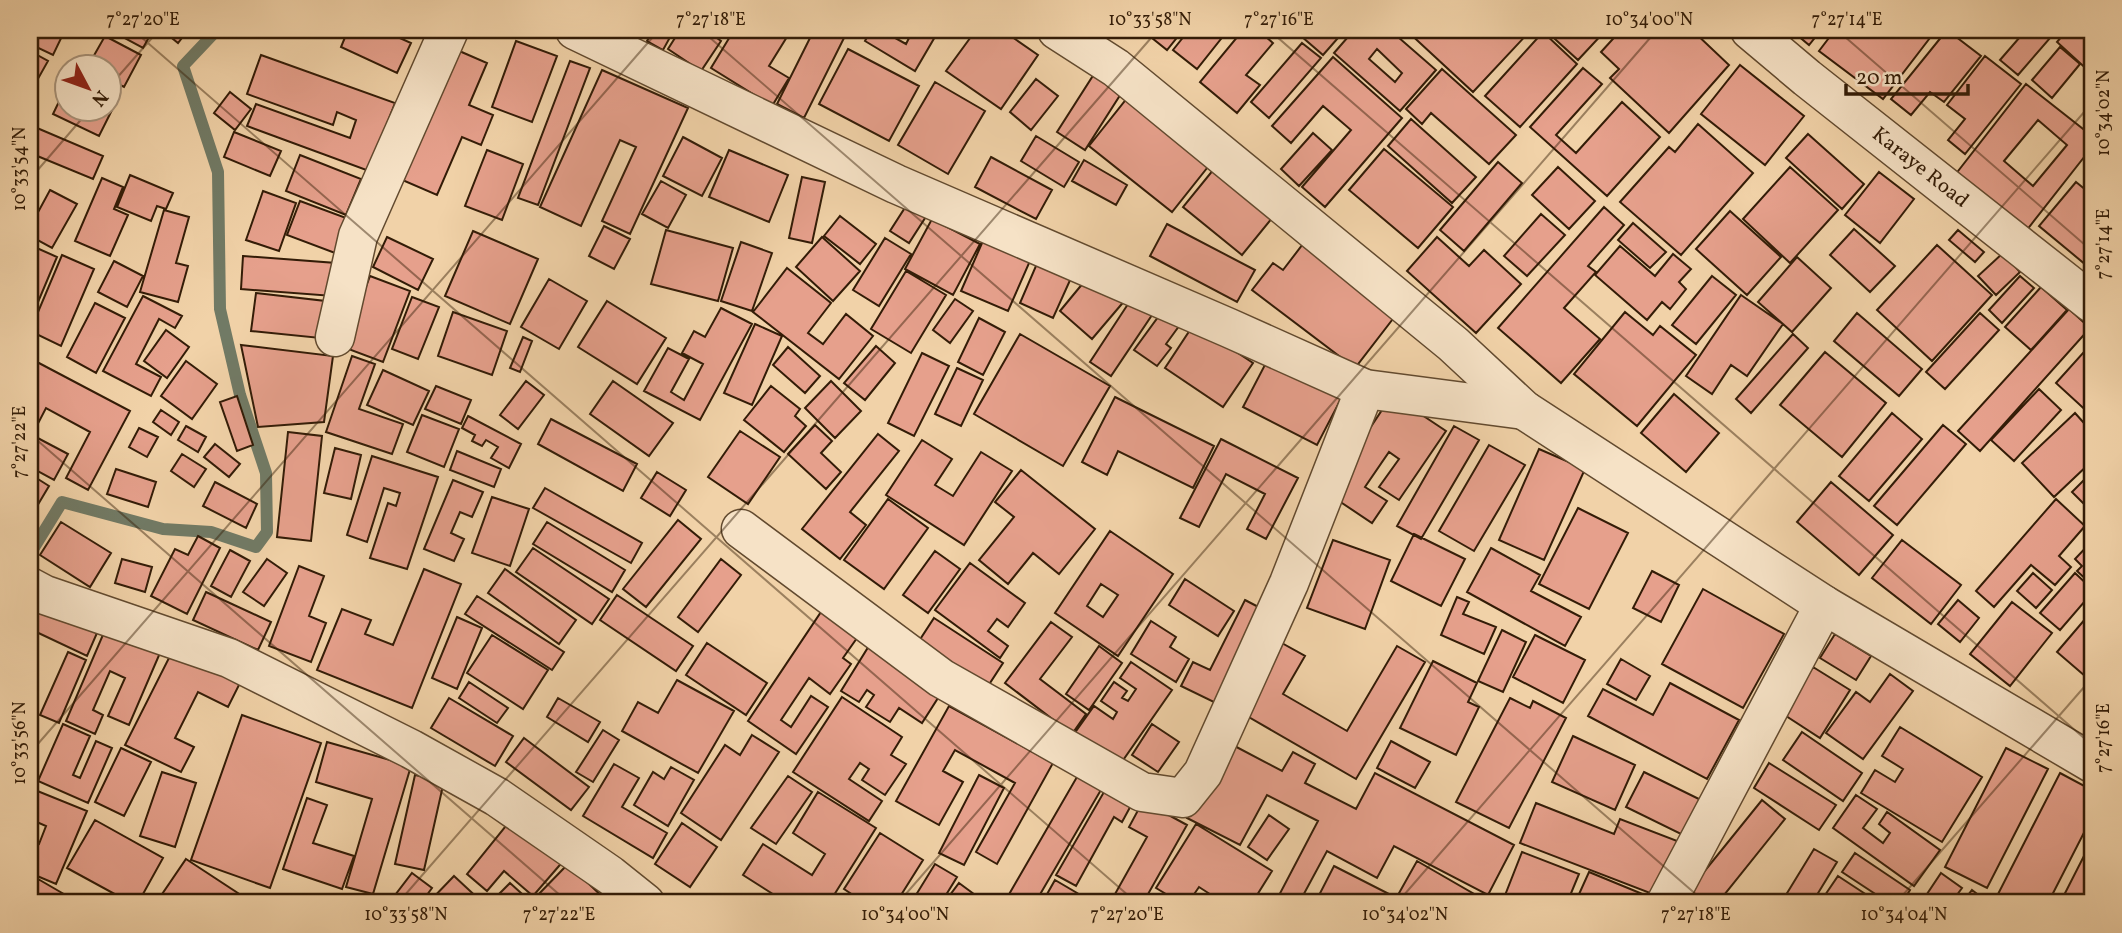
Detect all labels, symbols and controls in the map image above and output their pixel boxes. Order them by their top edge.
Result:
text: 7°27'20"E [106,8,180,33]
text: 7°27'18"E [676,8,746,33]
text: 10°33'58"N [1108,8,1192,33]
text: 7°27'16"E [1244,8,1314,33]
text: 10°34'00"N [1605,8,1693,33]
text: 7°27'14"E [1812,8,1883,33]
north arrow [52,52,122,122]
scale bar [1846,52,1968,96]
text: 20 m [1856,64,1902,93]
text: 10°34'02"N [2092,70,2117,156]
text: N [85,84,114,112]
street label: Karaye Road [1866,120,1975,215]
text: 10°33'54"N [8,127,33,211]
text: 7°27'14"E [2092,208,2117,279]
text: 7°27'22"E [8,406,33,478]
text: 10°33'56"N [8,701,33,785]
text: 7°27'16"E [2092,703,2117,773]
text: 10°33'58"N [364,903,448,928]
text: 7°27'22"E [523,903,595,928]
text: 10°34'00"N [861,903,949,928]
text: 7°27'20"E [1090,903,1164,928]
text: 10°34'02"N [1362,903,1448,928]
text: 7°27'18"E [1661,903,1731,928]
text: 10°34'04"N [1861,903,1947,928]

